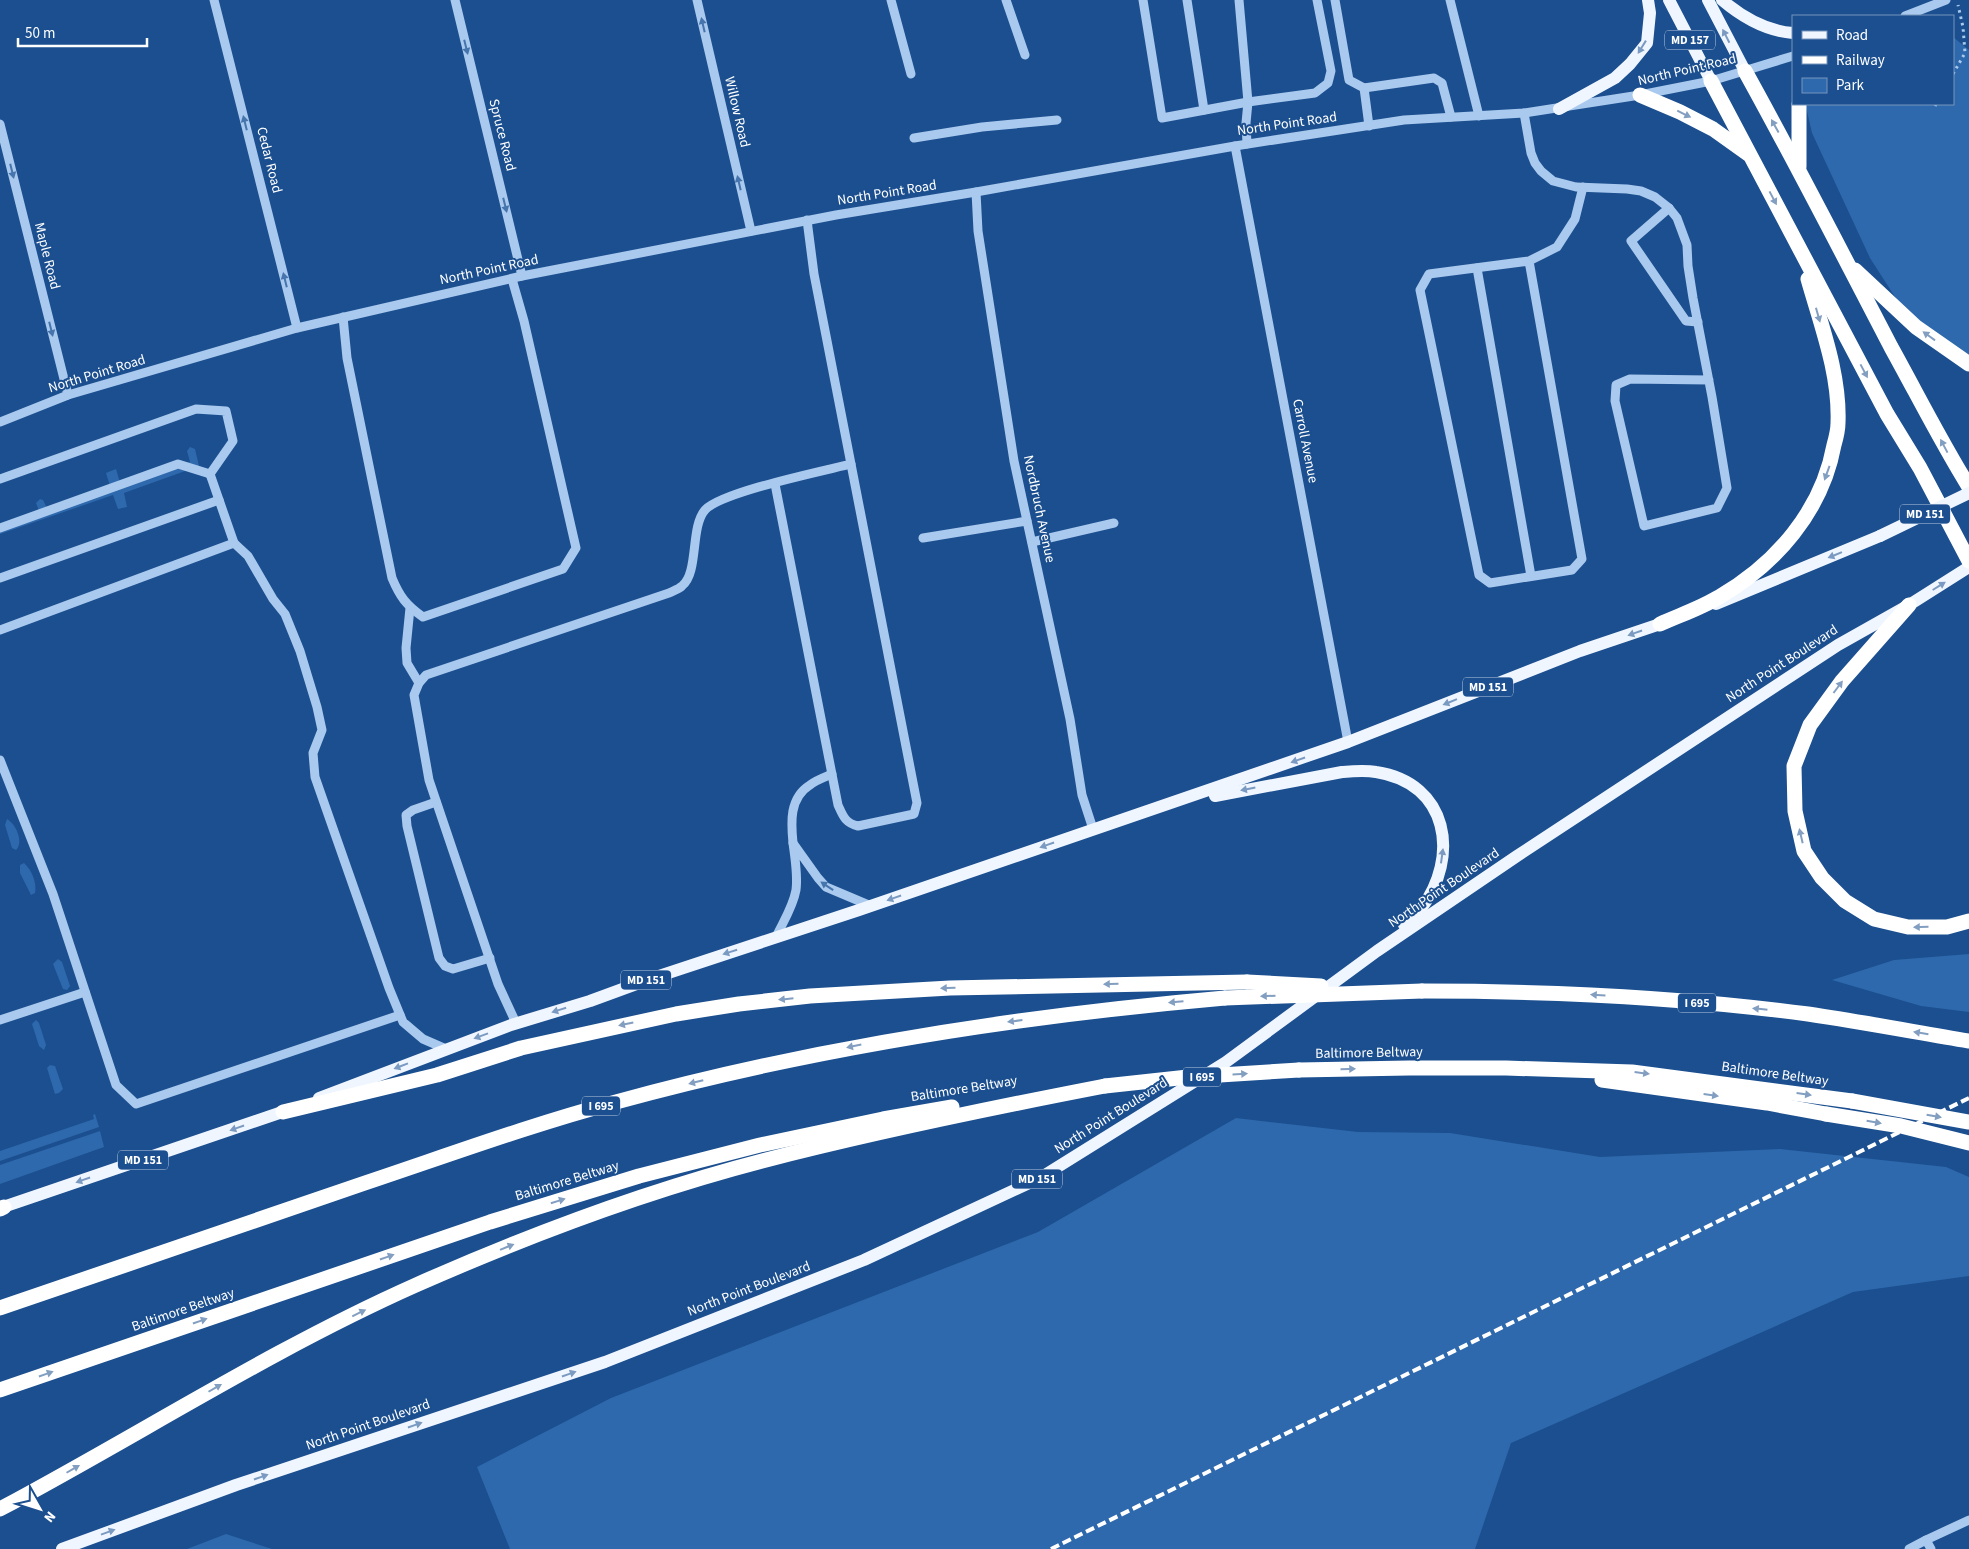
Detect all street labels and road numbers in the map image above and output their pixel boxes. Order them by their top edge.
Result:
road number: MD 157 [1665,30,1715,50]
street label: North Point Road [1636,49,1738,91]
street label: Willow Road [719,75,755,149]
street label: Spruce Road [483,97,521,173]
street label: North Point Road [1236,107,1338,141]
street label: Cedar Road [251,125,287,195]
street label: North Point Road [836,175,938,211]
street label: Maple Road [29,220,65,292]
street label: North Point Road [438,250,540,290]
street label: North Point Road [46,350,148,398]
street label: Carroll Avenue [1287,397,1323,485]
street label: Nordbruch Avenue [1018,453,1060,565]
road number: MD 151 [1900,504,1950,524]
street label: North Point Boulevard [1722,620,1842,708]
road number: MD 151 [1463,678,1513,696]
street label: North Point Boulevard [1384,843,1504,933]
road number: MD 151 [621,970,671,990]
road number: I 695 [1678,994,1716,1012]
street label: Baltimore Beltway [1315,1042,1423,1064]
street label: Baltimore Beltway [1720,1057,1830,1091]
road number: I 695 [1183,1068,1221,1086]
street label: Baltimore Beltway [909,1071,1019,1107]
street label: North Point Boulevard [1050,1073,1172,1159]
road number: I 695 [582,1096,620,1116]
road number: MD 151 [118,1150,168,1170]
street label: Baltimore Beltway [513,1156,622,1206]
road number: MD 151 [1012,1170,1062,1188]
street label: North Point Boulevard [685,1256,813,1322]
street label: Baltimore Beltway [129,1283,238,1337]
street label: North Point Boulevard [303,1394,433,1456]

